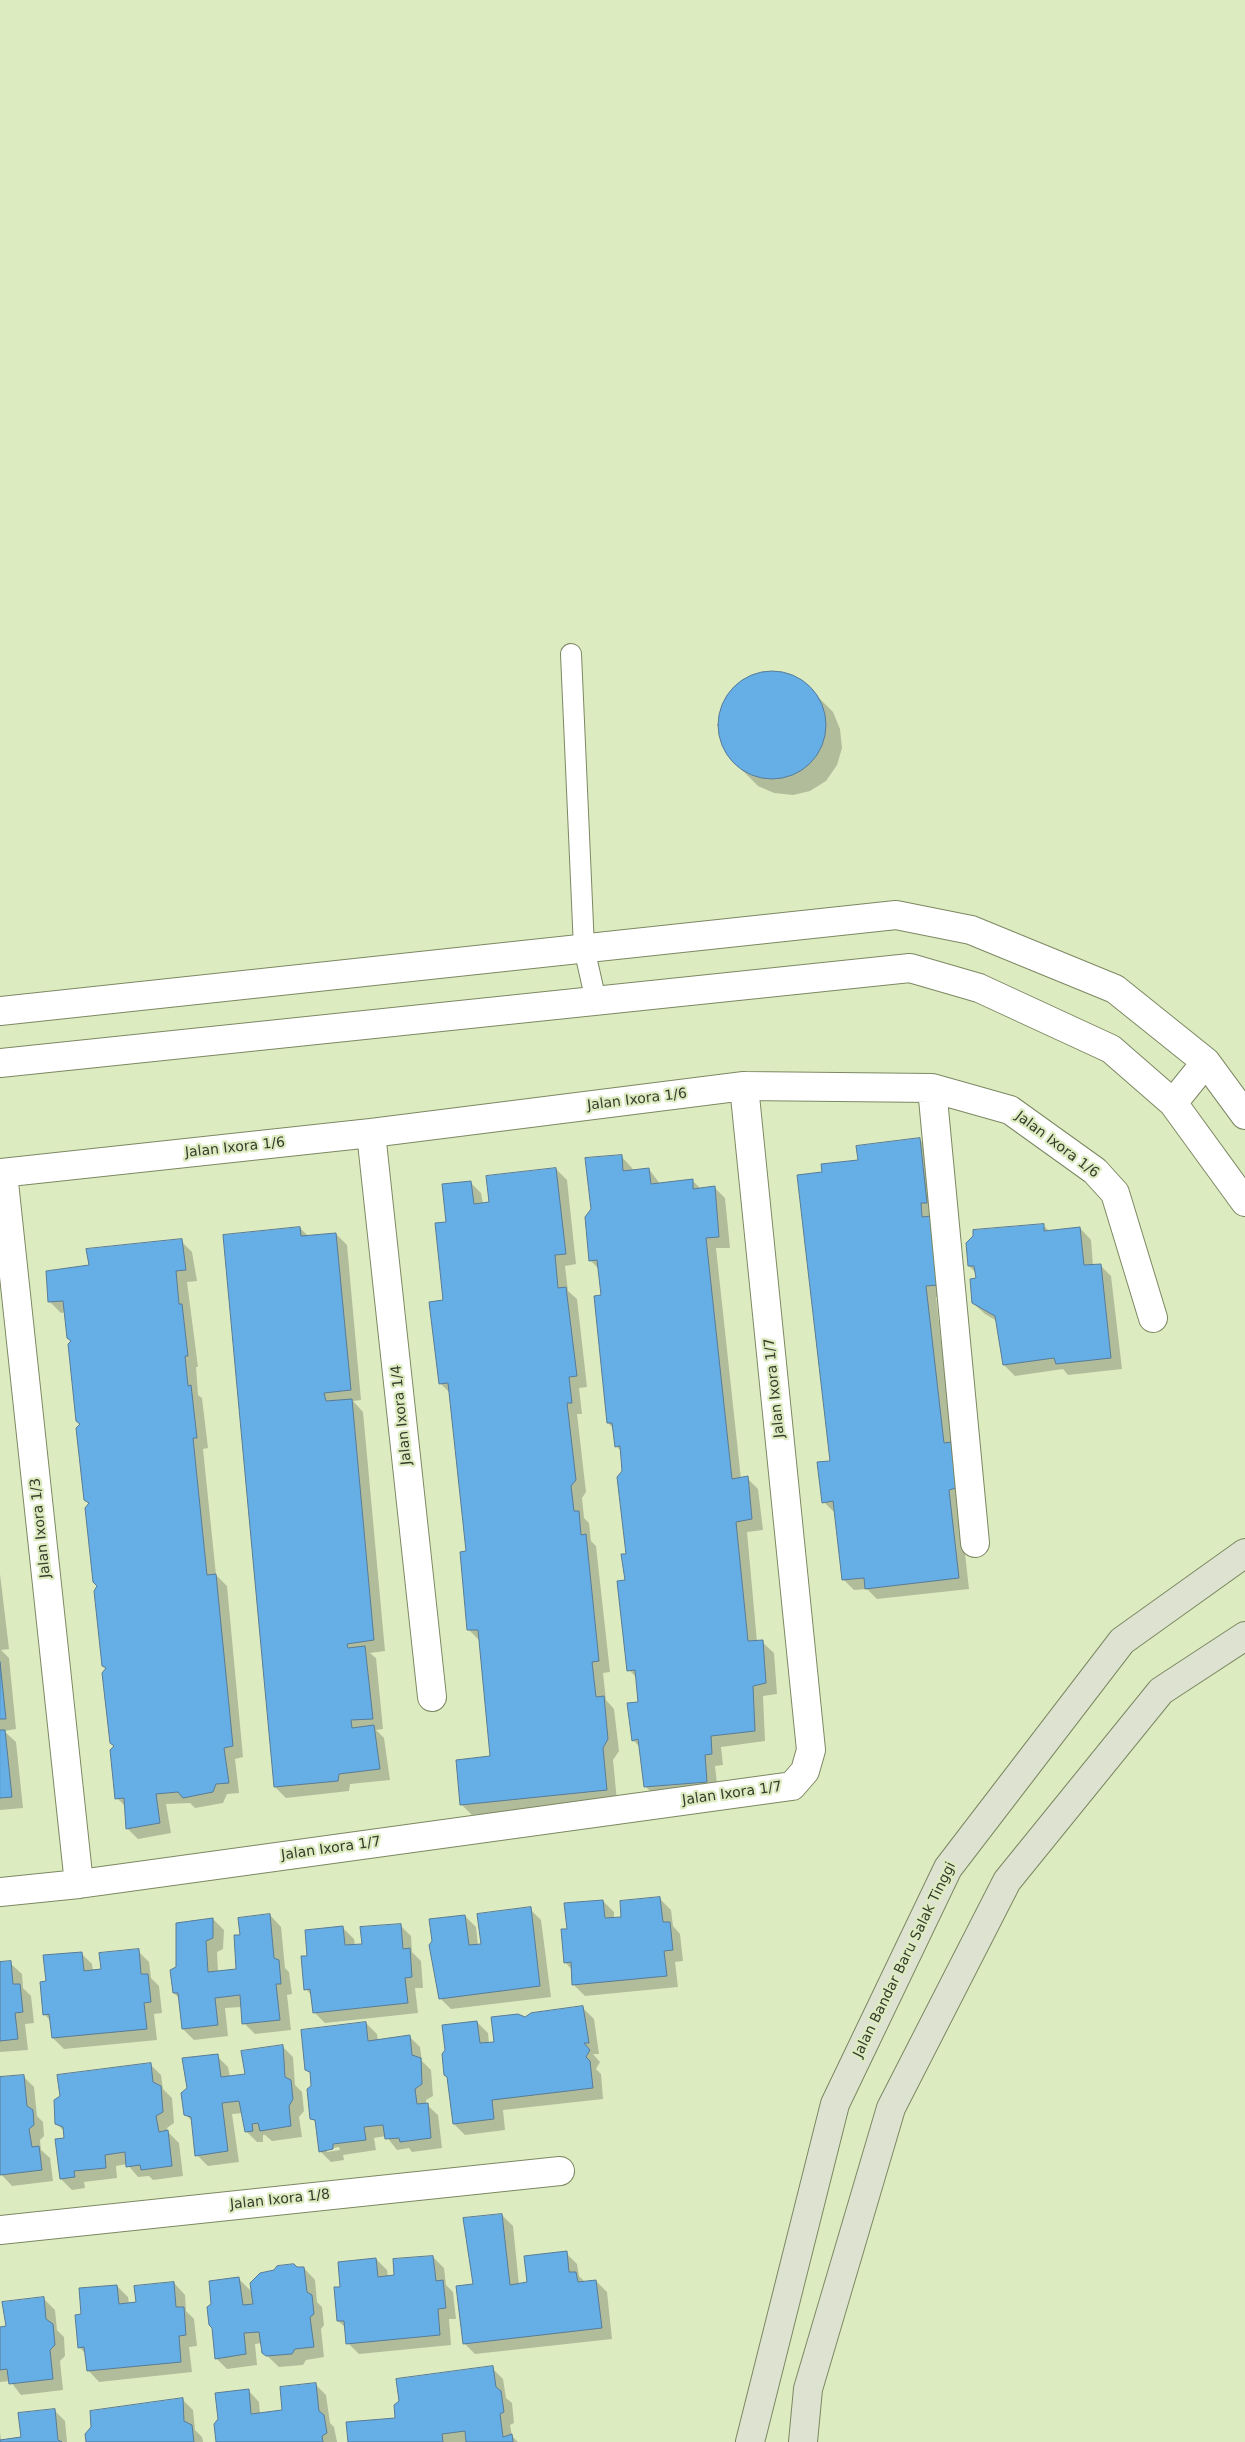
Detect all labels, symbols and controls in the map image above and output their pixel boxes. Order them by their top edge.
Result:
street label: Jalan Ixora 1/6 [586,1086,688,1114]
street label: Jalan Ixora 1/6 [1012,1108,1102,1182]
street label: Jalan Ixora 1/6 [184,1134,286,1162]
street label: Jalan Ixora 1/7 [761,1337,789,1439]
street label: Jalan Ixora 1/4 [388,1364,416,1466]
street label: Jalan Ixora 1/3 [27,1477,55,1579]
street label: Jalan Ixora 1/7 [681,1779,783,1809]
street label: Jalan Ixora 1/7 [280,1834,382,1864]
street label: Jalan Bandar Baru Salak Tinggi [850,1859,960,2061]
street label: Jalan Ixora 1/8 [229,2186,331,2214]

